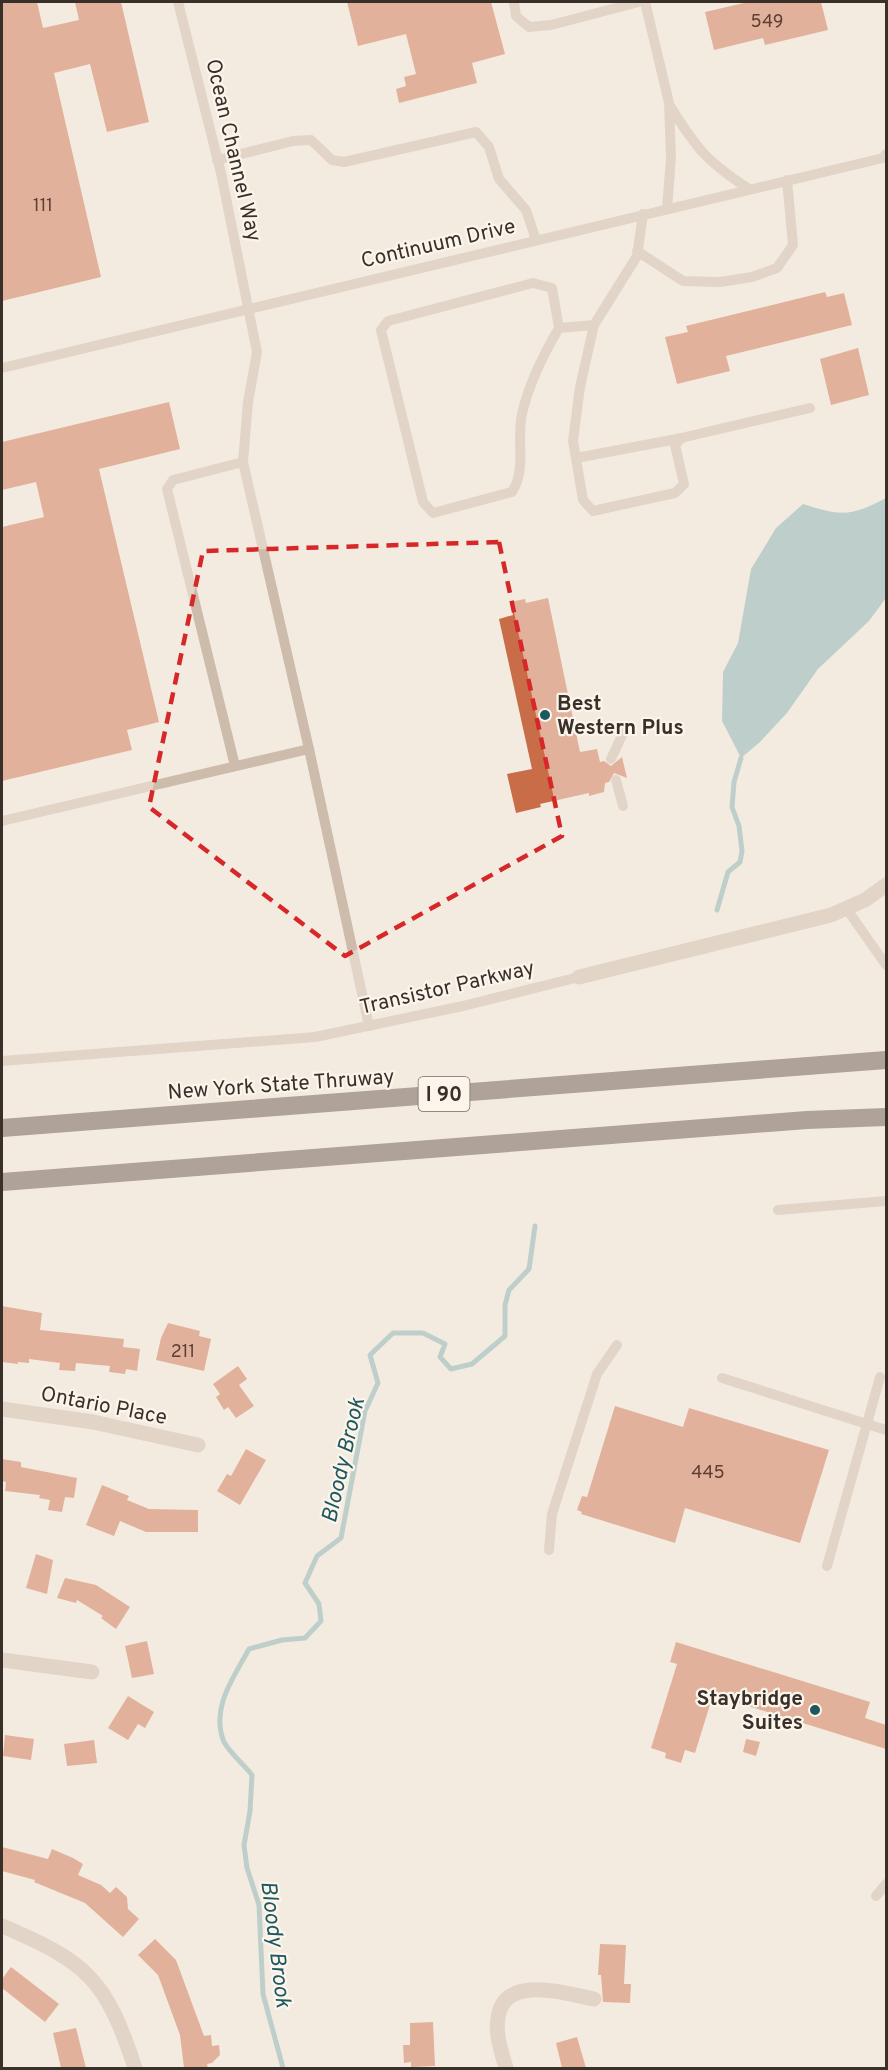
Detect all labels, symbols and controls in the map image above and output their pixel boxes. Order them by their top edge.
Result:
house number: 549 [750,11,784,34]
street label: Ocean Channel Way [198,56,267,244]
house number: 111 [33,195,53,218]
street label: Continuum Drive [358,214,518,275]
place label: Best Western Plus [557,691,684,742]
marker: Best Western Plus [538,708,552,722]
street label: Transistor Parkway [357,955,537,1022]
street label: New York State Thruway [167,1064,395,1107]
road number: I 90 [418,1077,470,1111]
house number: 211 [171,1341,195,1364]
street label: Ontario Place [38,1381,169,1432]
water label: Bloody Brook [317,1394,372,1526]
house number: 445 [691,1462,725,1485]
place label: Staybridge Suites [696,1686,803,1737]
marker: Staybridge Suites [808,1703,822,1717]
water label: Bloody Brook [253,1879,296,2010]

